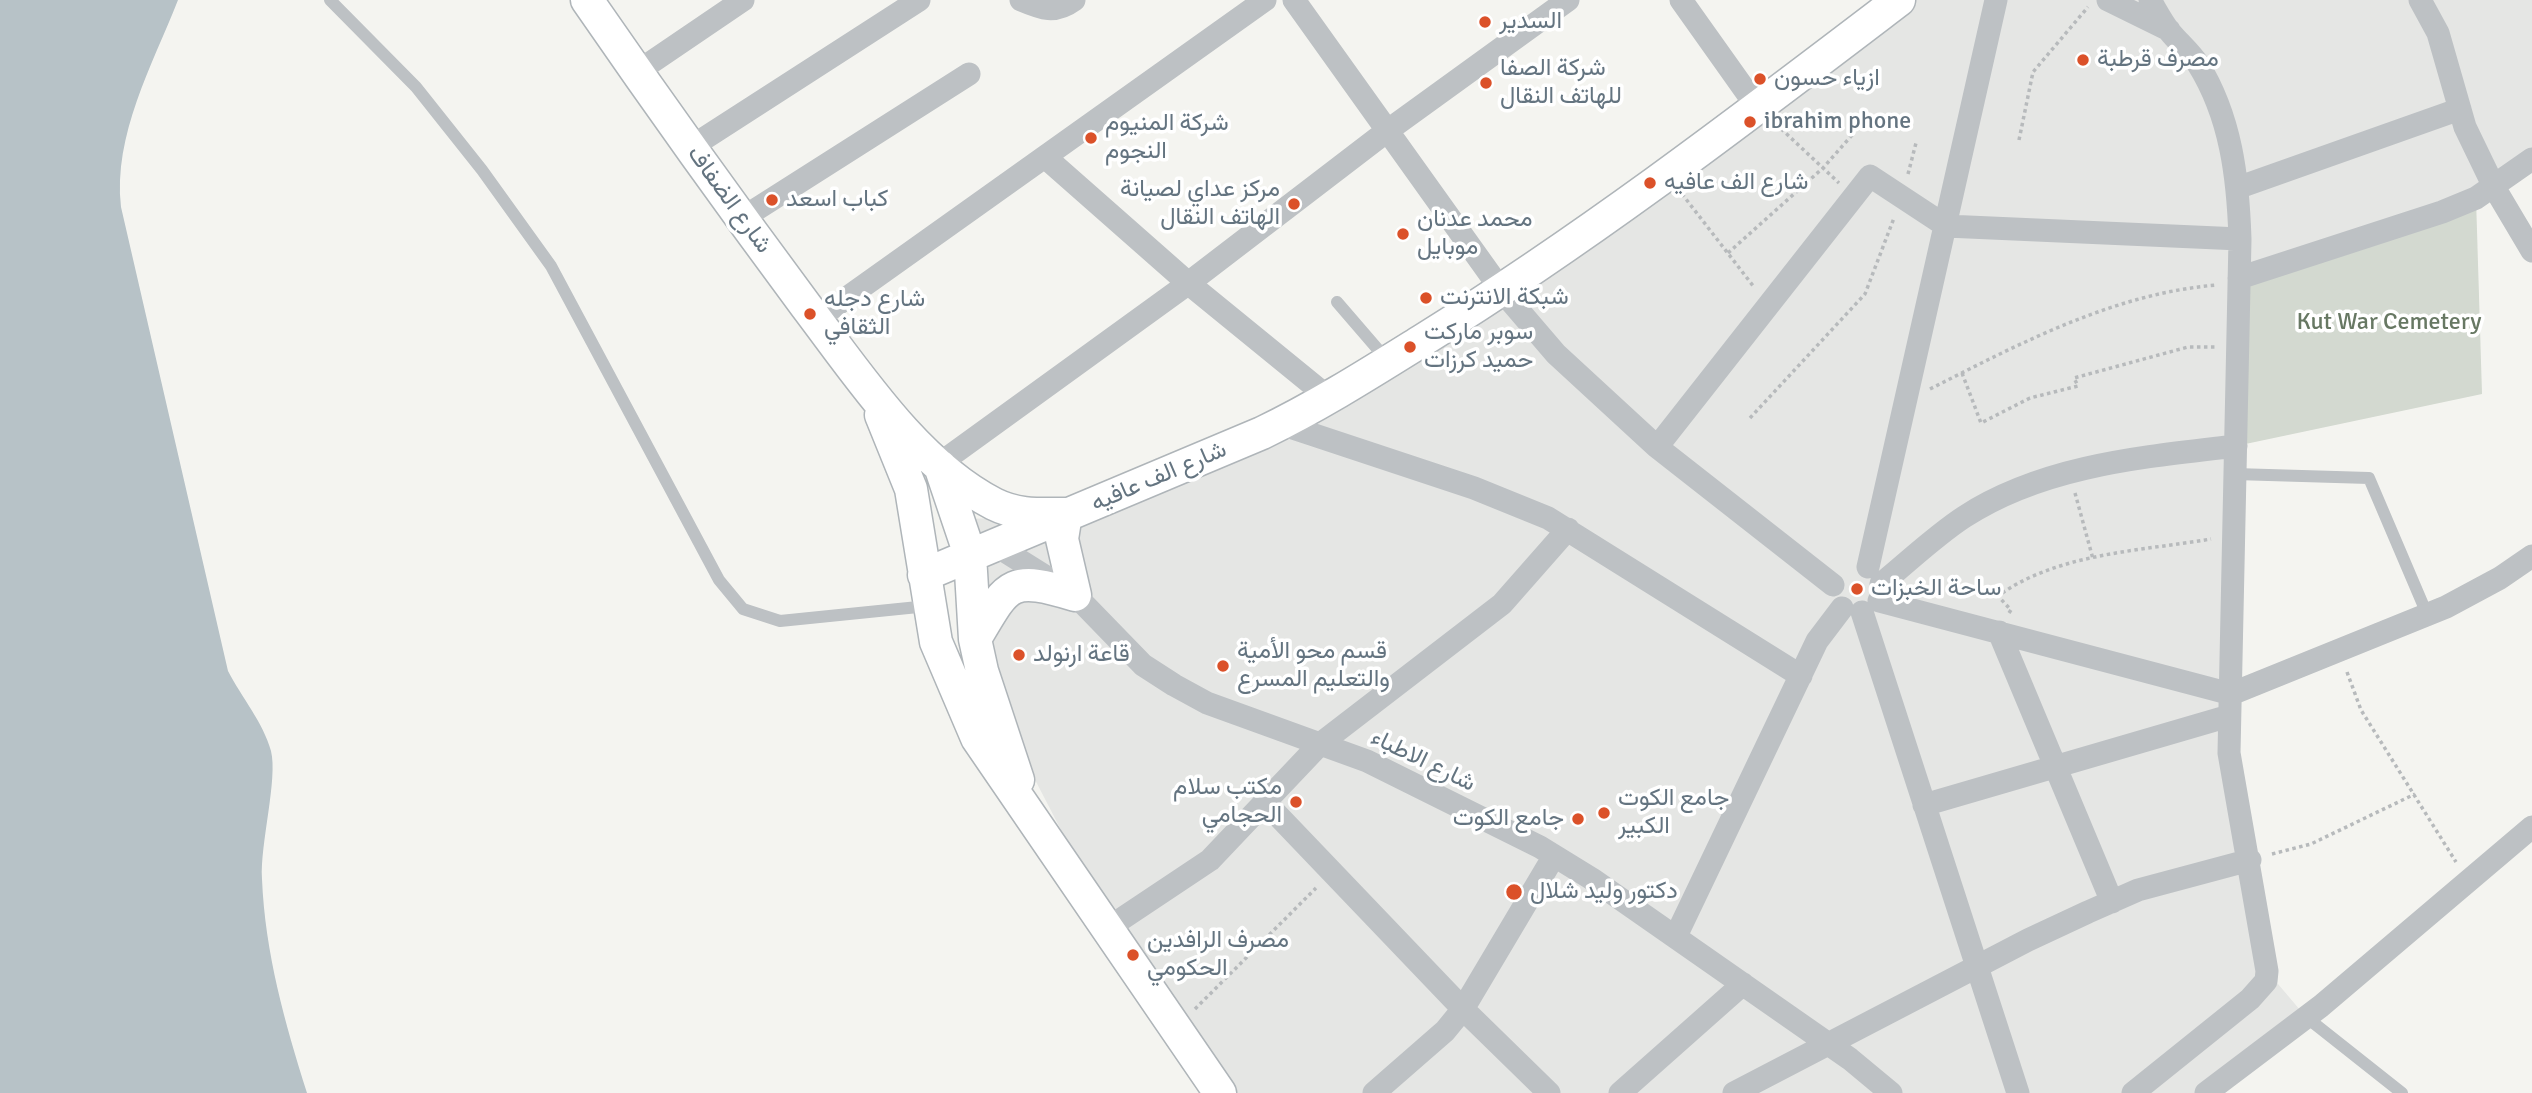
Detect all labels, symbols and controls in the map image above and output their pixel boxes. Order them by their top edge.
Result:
place label: السدير [1499,8,1562,36]
marker: السدير [1477,14,1493,30]
place label: مصرف قرطبة [2097,46,2219,74]
marker: مصرف قرطبة [2075,52,2091,68]
place label: شركة الصفا للهاتف النقال [1500,55,1622,111]
place label: ازياء حسون [1774,65,1880,93]
marker: ازياء حسون [1752,71,1768,87]
marker: شركة الصفا للهاتف النقال [1478,75,1494,91]
place label: ibrahim phone [1764,108,1911,136]
place label: شركة المنيوم النجوم [1105,110,1229,166]
marker: ibrahim phone [1742,114,1758,130]
marker: شركة المنيوم النجوم [1083,130,1099,146]
street label: شارع الضفاف [680,141,778,259]
place label: شارع الف عافيه [1664,169,1809,197]
marker: شارع الف عافيه [1642,175,1658,191]
place label: مركز عداي لصيانة الهاتف النقال [1120,176,1280,232]
place label: كباب اسعد [786,186,889,214]
marker: كباب اسعد [764,192,780,208]
marker: مركز عداي لصيانة الهاتف النقال [1286,196,1302,212]
place label: محمد عدنان موبايل [1417,206,1533,262]
marker: محمد عدنان موبايل [1395,226,1411,242]
place label: شبكة الانترنت [1440,284,1569,312]
place label: شارع دجله الثقافي [824,286,925,342]
marker: شبكة الانترنت [1418,290,1434,306]
marker: شارع دجله الثقافي [802,306,818,322]
park label: Kut War Cemetery [2297,309,2481,337]
place label: سوبر ماركت حميد كرزات [1424,319,1533,375]
marker: سوبر ماركت حميد كرزات [1402,339,1418,355]
street label: شارع الف عافيه [1087,436,1231,518]
place label: ساحة الخبزات [1871,575,2001,603]
marker: ساحة الخبزات [1849,581,1865,597]
place label: قسم محو الأمية والتعليم المسرع [1237,638,1390,694]
place label: قاعة ارنولد [1033,641,1130,669]
marker: قاعة ارنولد [1011,647,1027,663]
marker: قسم محو الأمية والتعليم المسرع [1215,658,1231,674]
street label: شارع الاطباء [1366,723,1480,799]
place label: مكتب سلام الحجامي [1173,774,1282,830]
place label: جامع الكوت الكبير [1618,785,1729,841]
marker: مكتب سلام الحجامي [1288,794,1304,810]
place label: جامع الكوت [1453,805,1564,833]
marker: جامع الكوت الكبير [1596,805,1612,821]
marker: جامع الكوت [1570,811,1586,827]
place label: دكتور وليد شلال [1530,878,1678,906]
marker: دكتور وليد شلال [1504,882,1524,902]
place label: مصرف الرافدين الحكومي [1147,927,1289,983]
marker: مصرف الرافدين الحكومي [1125,947,1141,963]

